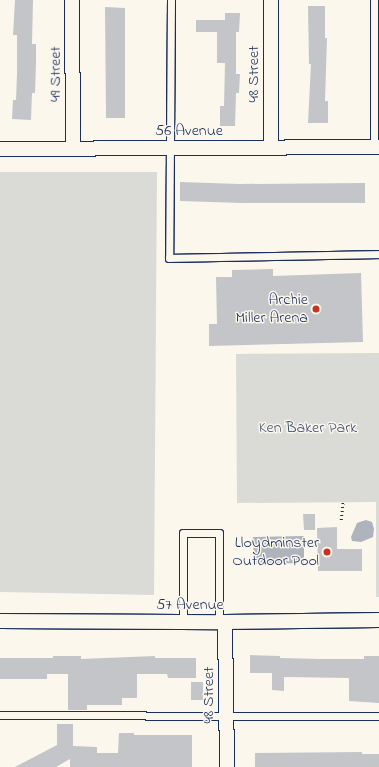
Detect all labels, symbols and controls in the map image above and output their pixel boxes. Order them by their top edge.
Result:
street label: 49 Street [46,46,66,102]
street label: 48 Street [244,46,264,102]
street label: 56 Avenue [155,121,223,141]
place label: Archie Miller Arena [235,290,308,328]
marker: Archie Miller Arena [311,304,321,314]
park label: Ken Baker Park [259,418,357,438]
place label: Lloydminster Outdoor Pool [232,533,319,571]
marker: Lloydminster Outdoor Pool [322,547,332,557]
street label: 57 Avenue [156,595,224,615]
street label: 48 Street [199,667,219,723]

